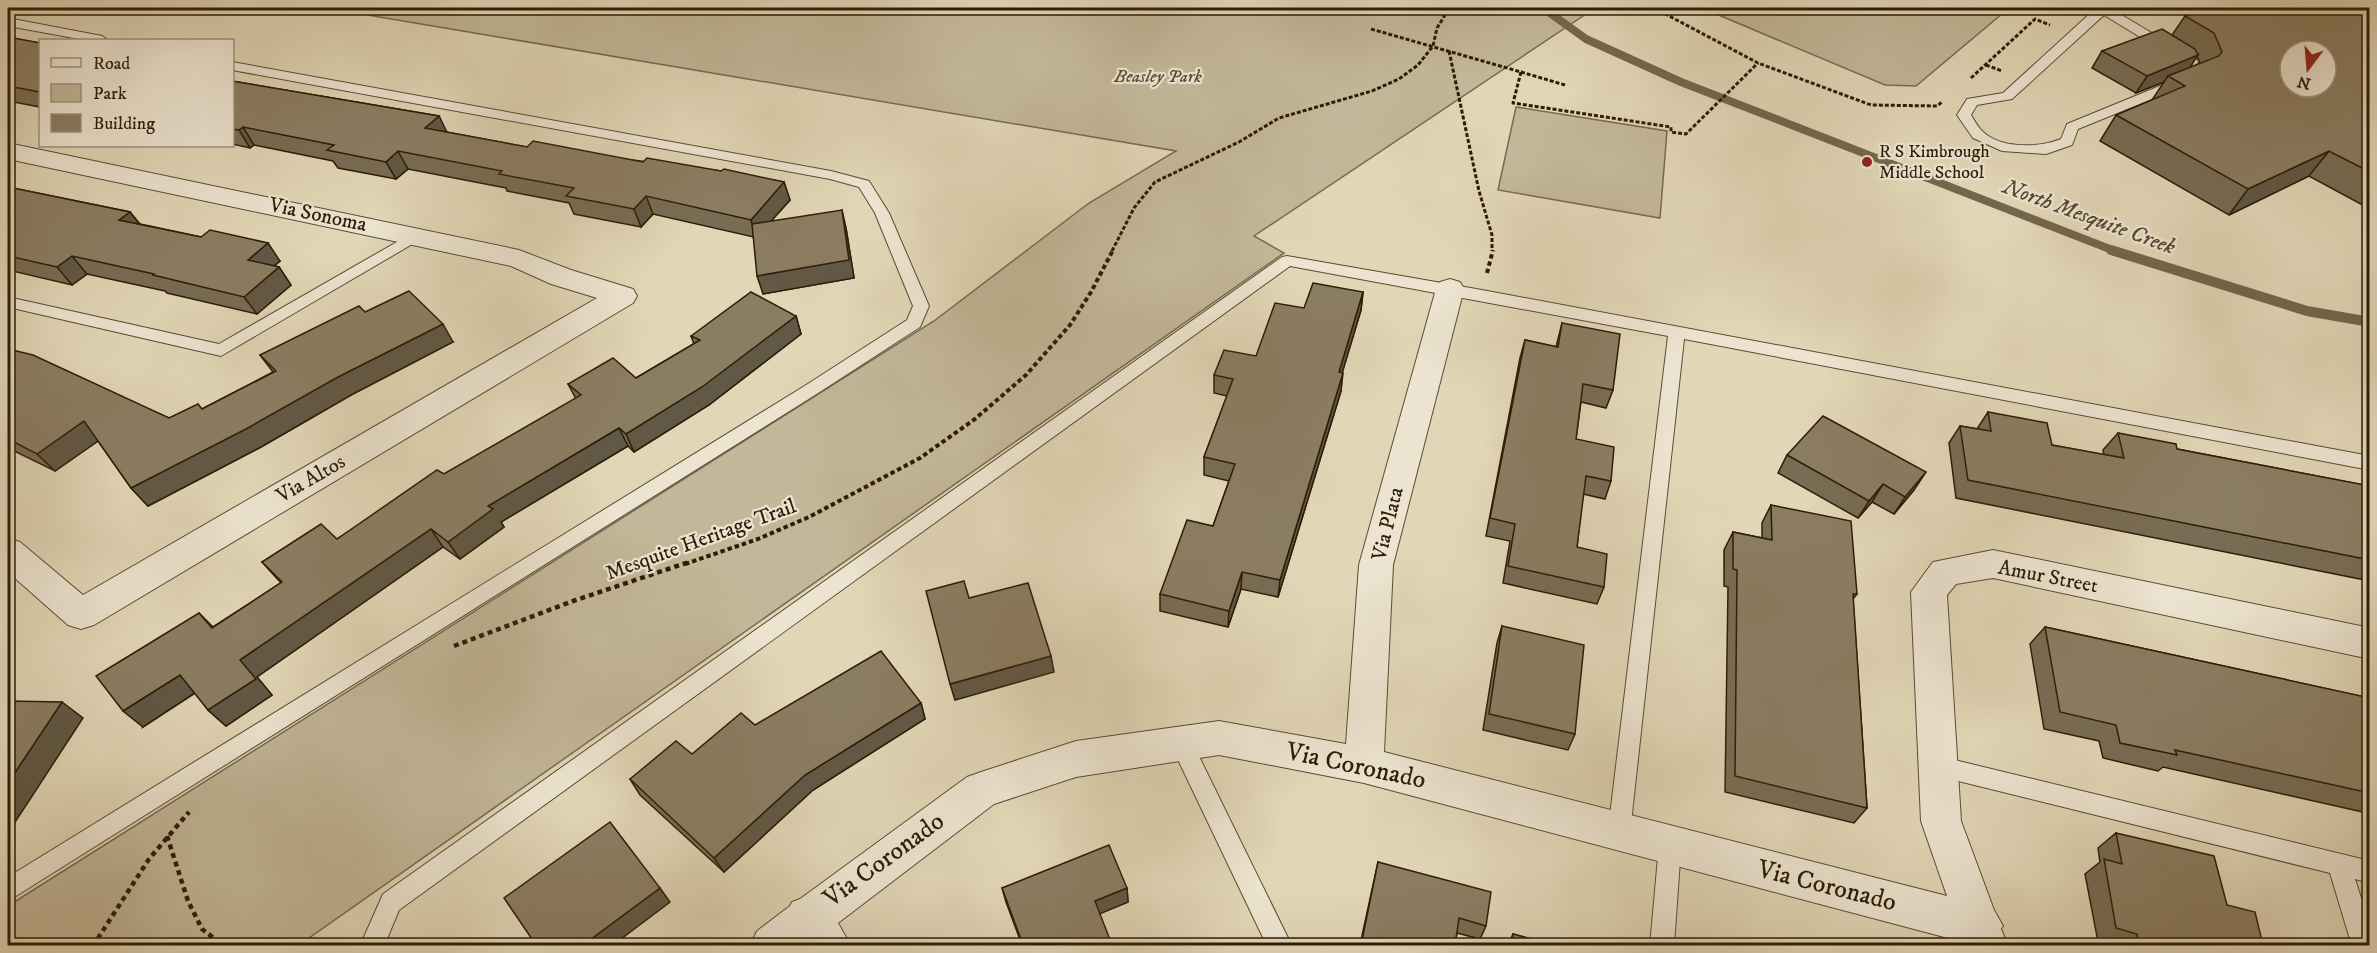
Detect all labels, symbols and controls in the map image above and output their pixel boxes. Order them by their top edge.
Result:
legend [39,39,234,147]
north arrow [2278,39,2338,99]
text: Road [93,53,130,75]
park label: Beasley Park [1113,66,1202,88]
text: N [2295,71,2313,94]
text: Park [93,83,127,105]
text: Building [93,113,155,135]
place label: R S Kimbrough Middle School [1879,141,1990,184]
marker: R S Kimbrough Middle School [1860,155,1874,169]
water label: North Mesquite Creek [1997,173,2180,262]
street label: Via Sonoma [266,192,369,238]
street label: Via Altos [271,449,350,510]
street label: Via Plata [1366,484,1410,564]
street label: Mesquite Heritage Trail [602,493,800,587]
street label: Amur Street [1996,555,2100,599]
street label: Via Coronado [1282,735,1429,797]
street label: Via Coronado [816,805,951,916]
street label: Via Coronado [1753,853,1900,919]

